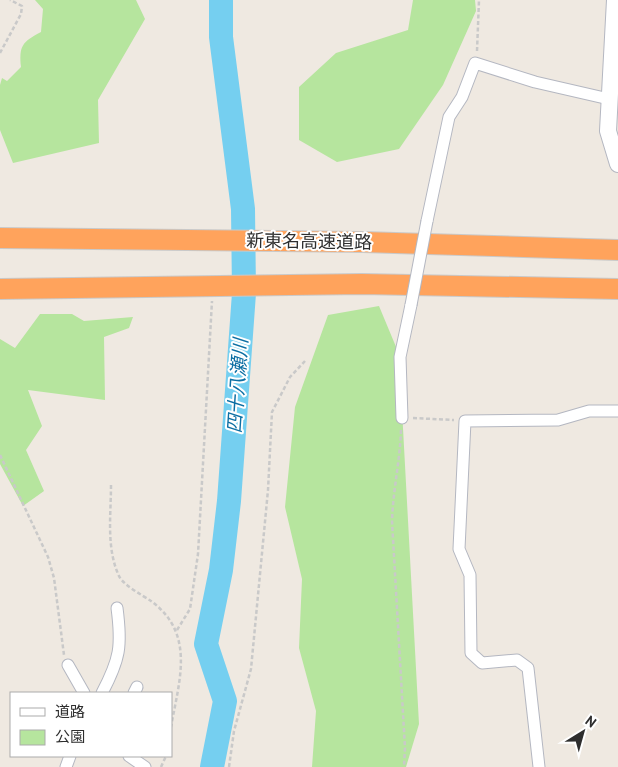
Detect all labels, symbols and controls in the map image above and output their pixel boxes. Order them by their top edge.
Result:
street label: 新東名高速道路 [246,228,372,254]
water label: 四十八瀬川 [222,336,252,434]
legend [10,692,172,757]
text: 道路 [55,702,85,721]
north arrow [558,707,608,757]
text: N [582,712,600,732]
text: 公園 [55,727,85,746]

